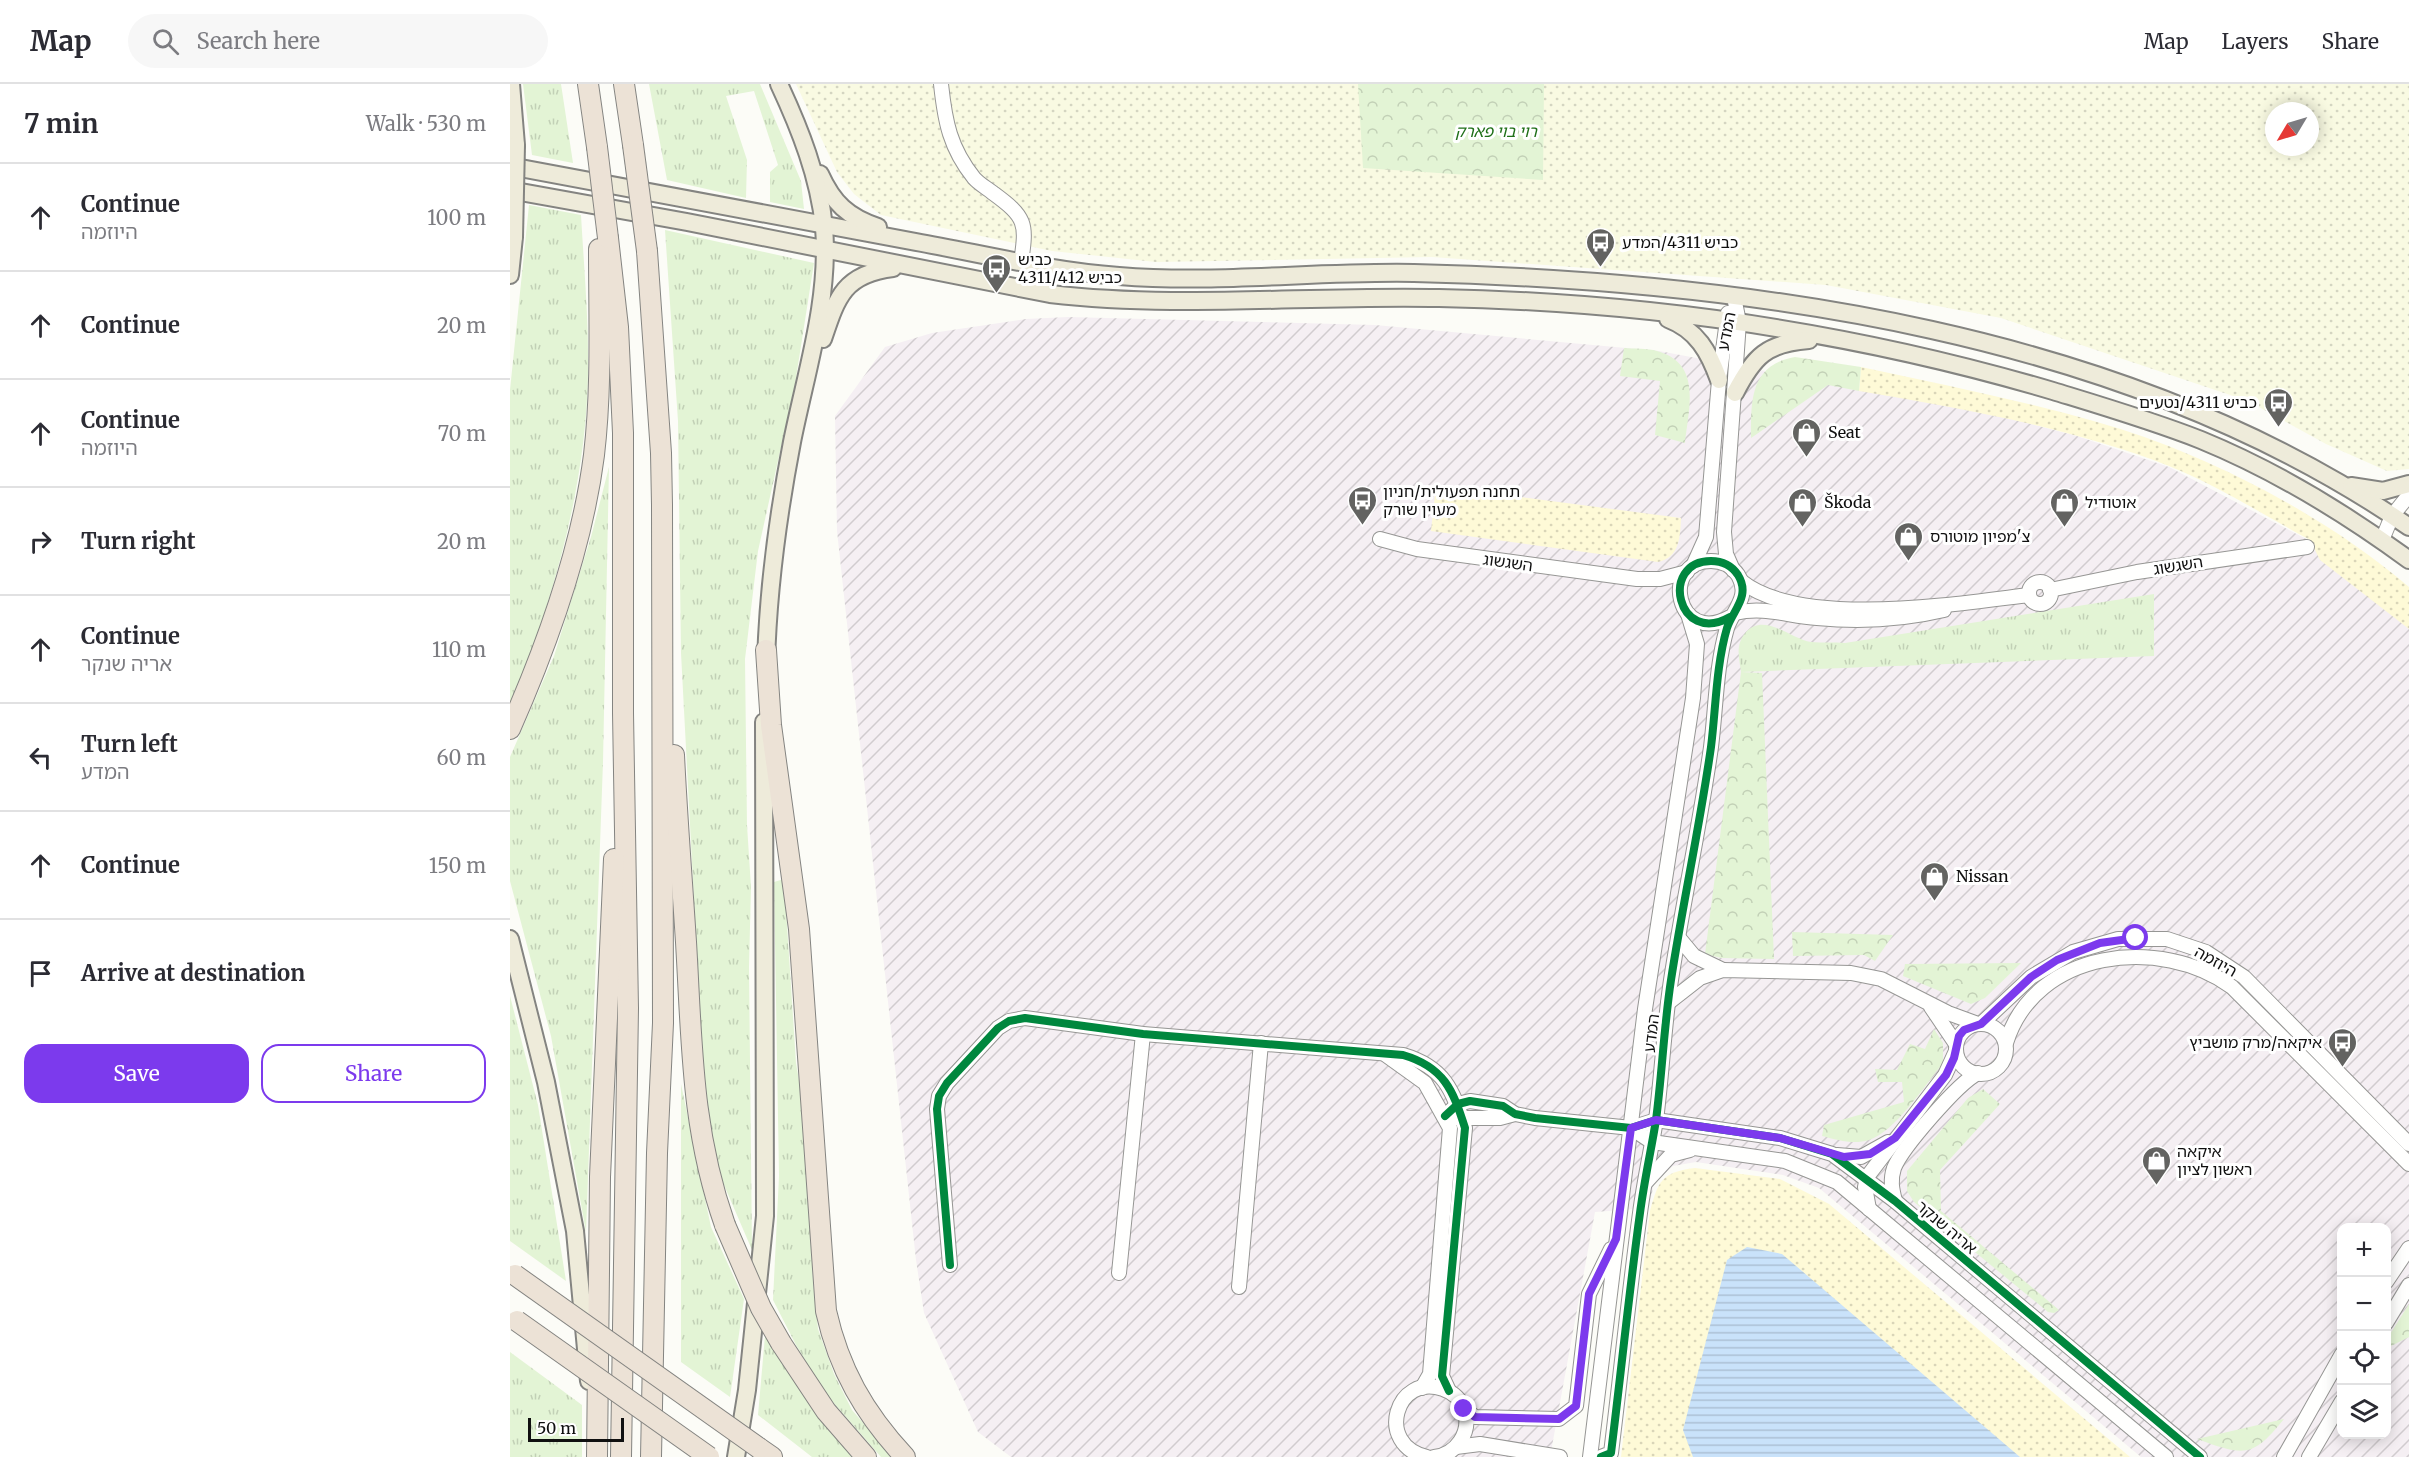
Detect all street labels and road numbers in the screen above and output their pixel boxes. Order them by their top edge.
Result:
street label: המדע [1712,310,1740,352]
street label: השגשוג [1482,549,1534,575]
street label: השגשוג [2152,551,2204,579]
street label: היוזמה [2191,941,2241,981]
street label: המדע [1639,1013,1663,1053]
street label: אריה שנקר [1913,1196,1981,1258]

